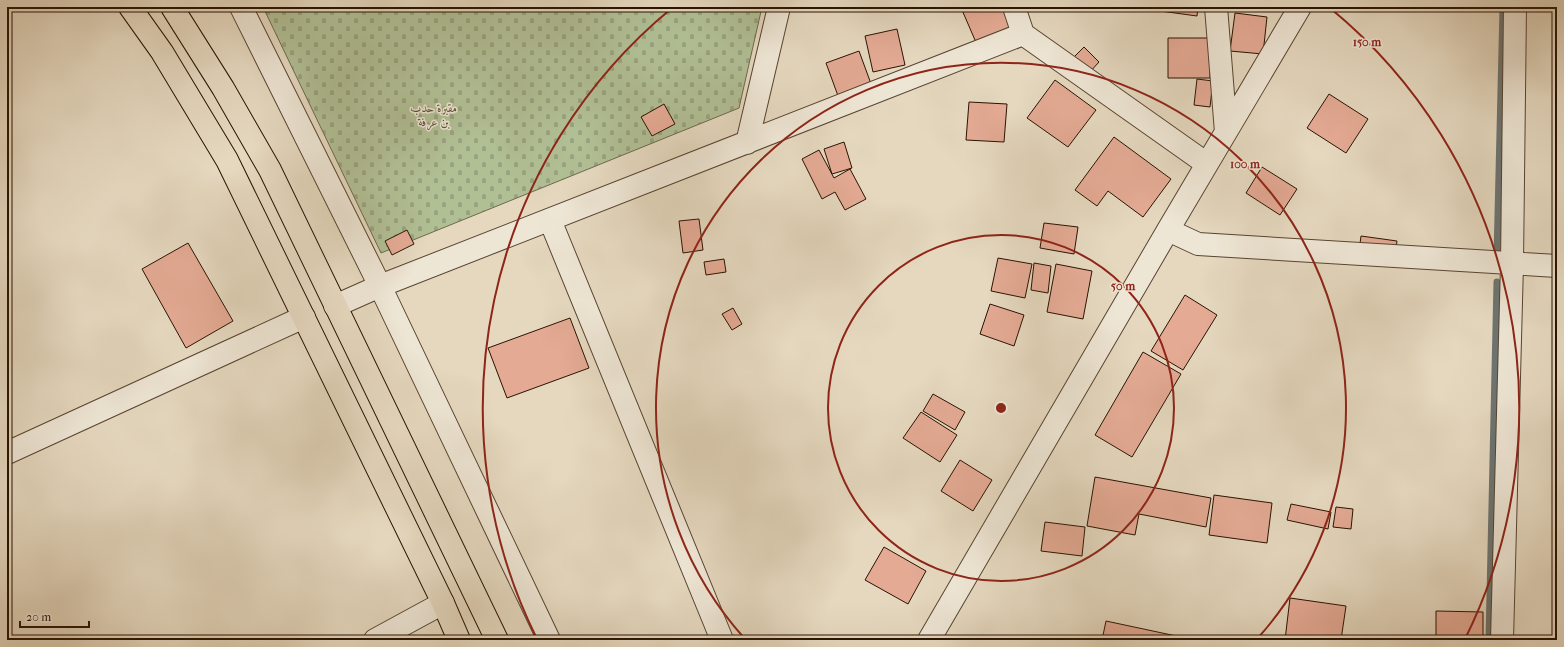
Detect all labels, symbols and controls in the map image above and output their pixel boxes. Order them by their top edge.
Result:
text: 150 m [1353,35,1382,49]
park label: مقبرة حدب بن عرفة [411,101,457,131]
text: 100 m [1230,157,1261,171]
text: 50 m [1111,279,1136,293]
centre of rings [994,401,1008,415]
scale bar [20,603,89,629]
text: 20 m [26,610,51,624]

